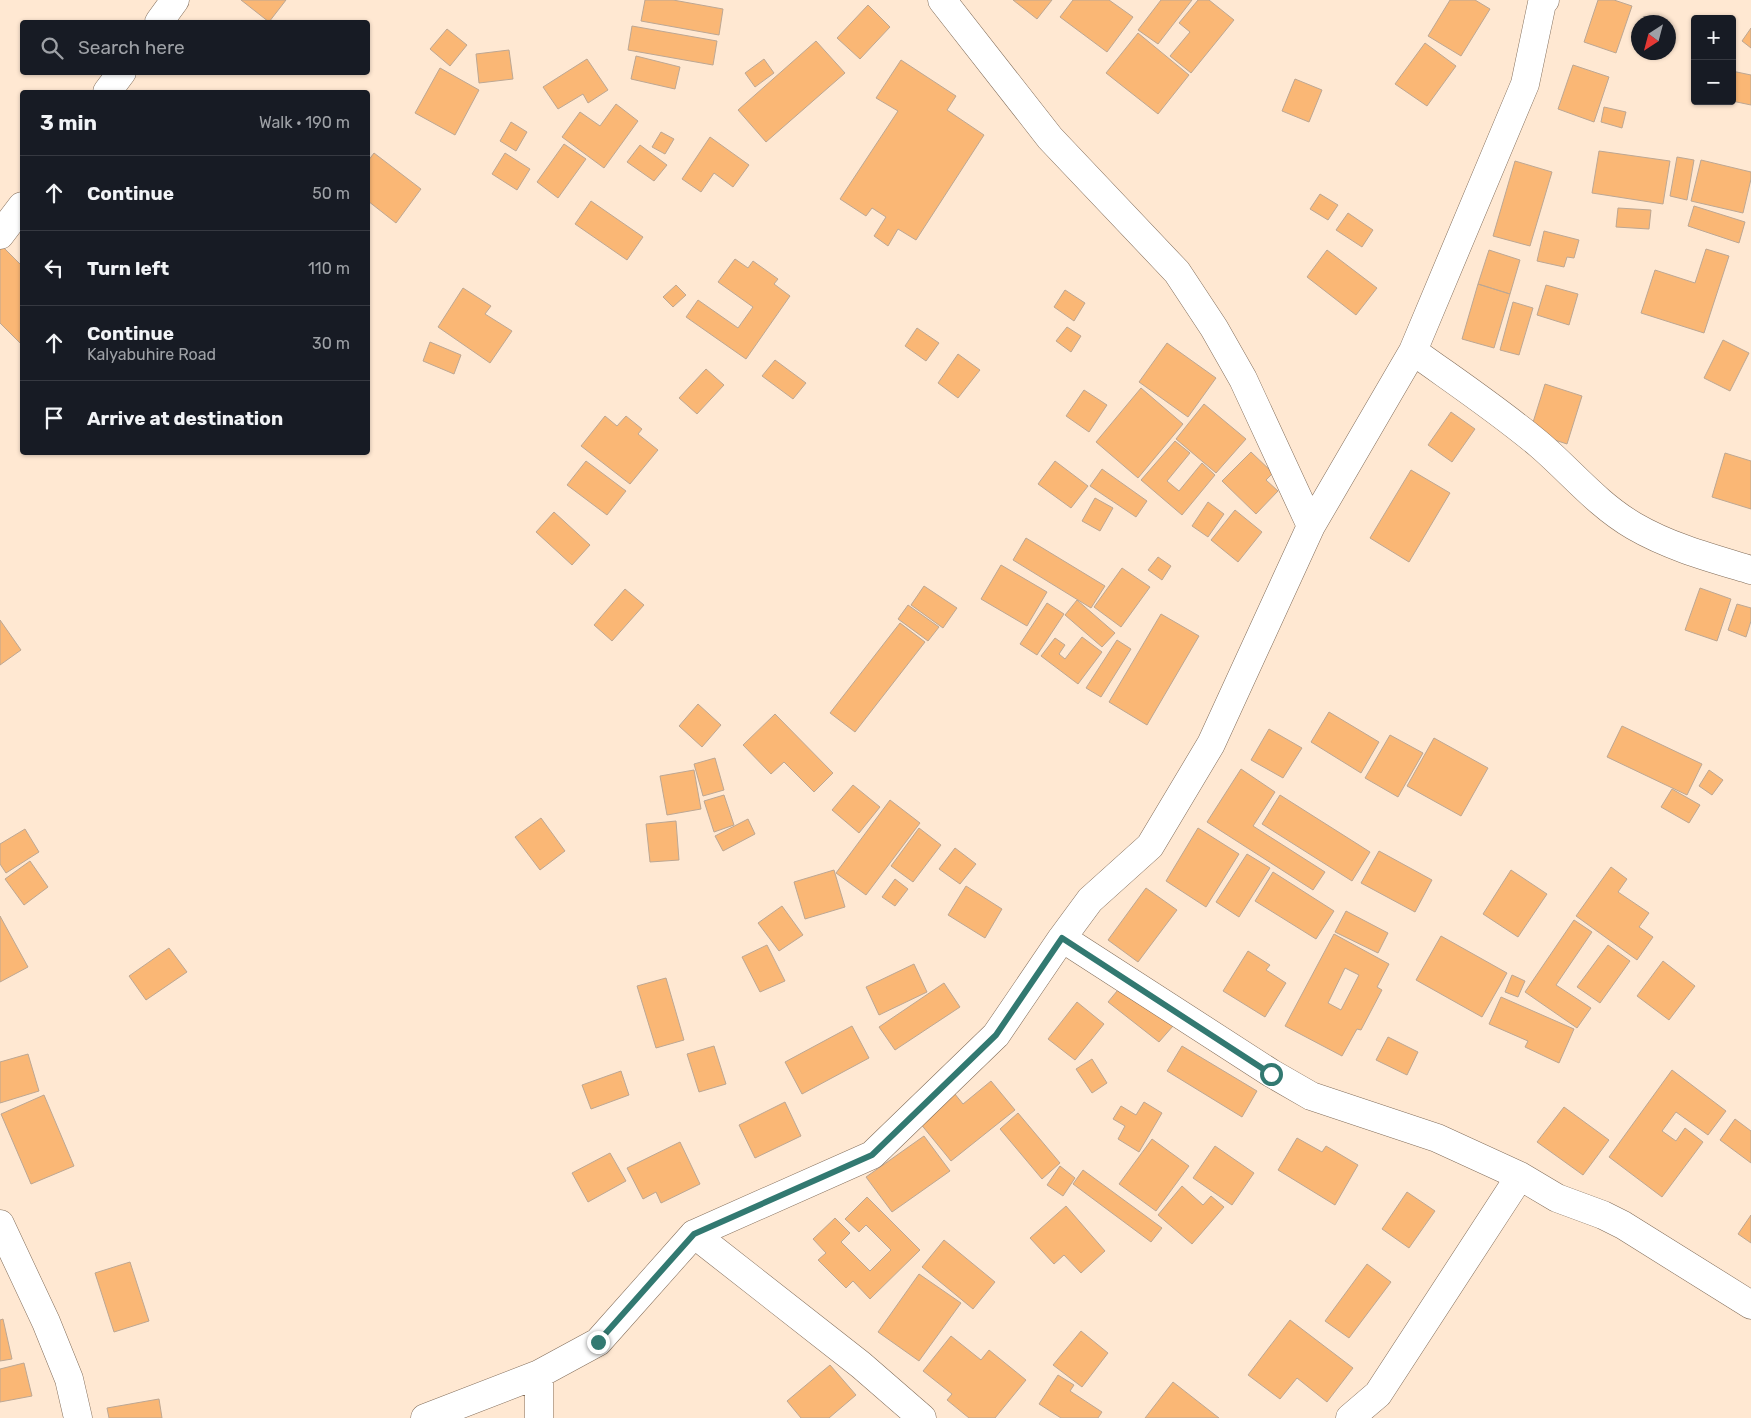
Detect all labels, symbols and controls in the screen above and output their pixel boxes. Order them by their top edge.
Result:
north arrow [1631,15,1676,60]
map controls [1691,15,1736,105]
button: + [1691,15,1736,60]
search box [20,20,370,75]
icon: search [38,34,66,62]
text: Search here [78,36,185,59]
button: − [1691,60,1736,105]
text: 3 min [40,110,97,135]
text: Walk · 190 m [259,113,350,132]
icon: ahead [40,179,68,207]
text: Continue [87,182,174,205]
text: 50 m [312,184,350,203]
icon: left [40,254,68,282]
text: Turn left [87,257,169,280]
text: 110 m [308,259,350,278]
text: Continue [87,322,174,345]
icon: ahead [40,329,68,357]
text: 30 m [312,334,350,353]
text: Kalyabuhire Road [87,345,216,364]
icon: arrive [40,404,68,432]
text: Arrive at destination [87,407,283,430]
route start [1260,1063,1283,1086]
route end [587,1331,610,1354]

